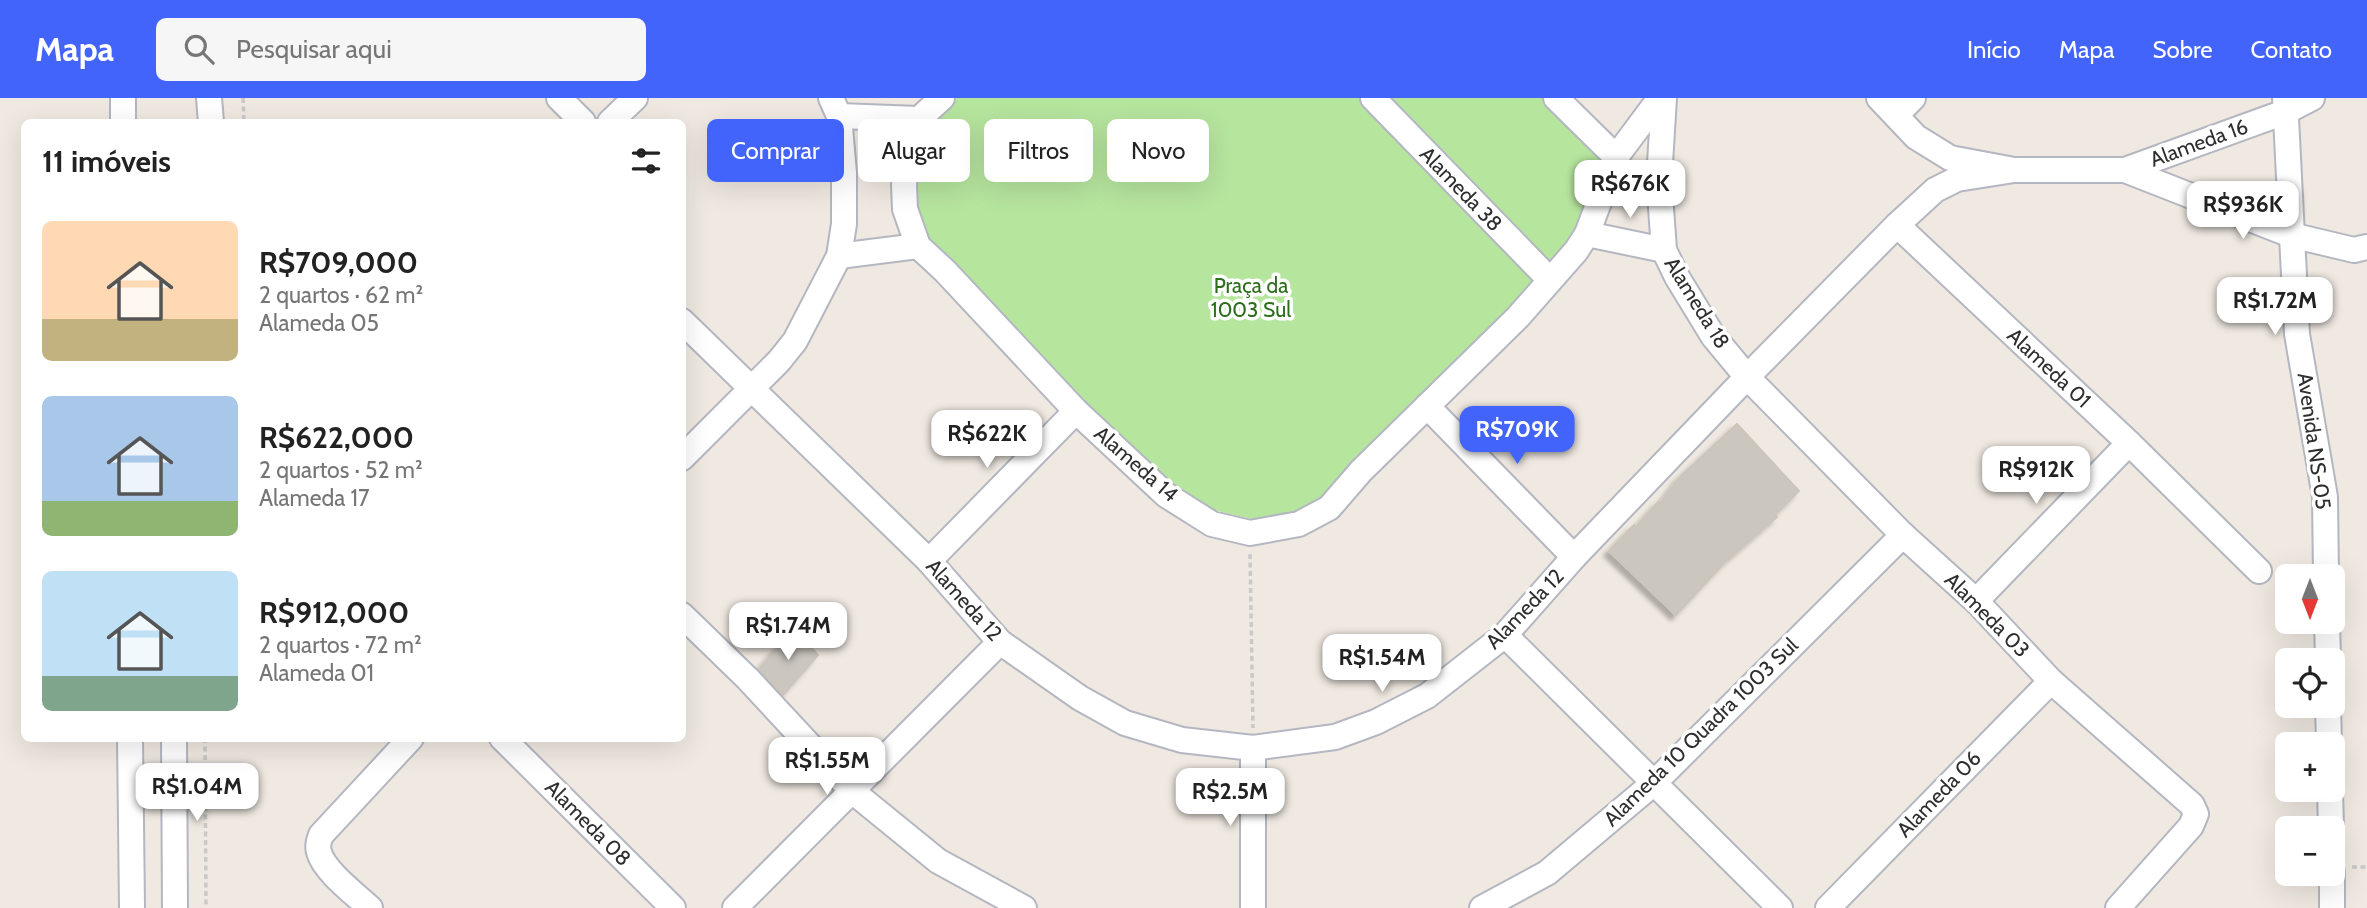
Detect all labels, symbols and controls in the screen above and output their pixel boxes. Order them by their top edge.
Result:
search box [156,18,646,81]
text: Mapa [35,29,114,69]
icon: search [180,30,218,68]
text: Pesquisar aqui [236,33,392,65]
text: Início [1967,35,2021,64]
text: Mapa [2059,35,2114,64]
text: Sobre [2152,35,2213,64]
text: Contato [2251,35,2332,64]
street label: Alameda 16 [2147,113,2251,172]
chip: Comprar [707,119,844,182]
chip: Alugar [858,119,970,182]
chip: Filtros [984,119,1093,182]
chip: Novo [1107,119,1209,182]
street label: Alameda 38 [1415,141,1508,236]
icon: filters [627,142,665,180]
text: 11 imóveis [42,143,171,180]
pin: R$676K [1573,160,1687,220]
text: R$676K [1590,169,1670,197]
pin: R$936K [2186,181,2300,241]
text: R$936K [2203,190,2283,218]
text: R$709,000 [259,244,418,281]
icon: home [98,249,182,333]
street label: Alameda 18 [1660,252,1735,353]
park label: Praça da 1003 Sul [1211,273,1291,322]
pin: R$1.72M [2210,278,2340,337]
text: 2 quartos · 62 m² [259,281,423,309]
text: R$1.72M [2233,286,2317,314]
text: Alameda 05 [259,309,379,337]
street label: Alameda 01 [2002,323,2096,413]
street label: Avenida NS-05 [2293,371,2336,511]
pin: R$709K [1460,406,1574,466]
pin: R$622K [930,410,1044,470]
text: R$709K [1476,415,1558,443]
text: R$622,000 [259,419,414,456]
text: R$622K [947,419,1027,447]
street label: Alameda 14 [1089,421,1183,507]
icon: home [98,424,182,508]
pin: R$912K [1979,446,2093,506]
text: R$912K [1998,455,2074,483]
text: 2 quartos · 52 m² [259,456,423,484]
text: Alameda 17 [259,484,369,512]
street label: Alameda 12 [921,554,1008,646]
street label: Alameda 12 [1480,564,1569,654]
north arrow [2275,564,2345,634]
map controls [2275,564,2345,886]
street label: Alameda 03 [1940,567,2035,662]
text: R$912,000 [259,594,409,631]
icon: home [98,599,182,683]
pin: R$1.74M [723,602,853,662]
text: R$1.74M [745,611,831,639]
text: 2 quartos · 72 m² [259,631,422,659]
street label: Alameda 10 Quadra 1003 Sul [1598,632,1803,831]
pin: R$1.54M [1317,634,1447,694]
text: R$1.54M [1338,643,1426,671]
button: locate [2275,648,2345,718]
text: Alameda 01 [259,659,374,687]
button: + [2275,732,2345,802]
pin: R$1.55M [762,738,892,797]
street label: Alameda 06 [1891,745,1986,842]
text: R$1.55M [784,746,870,774]
pin: R$1.04M [132,764,262,823]
pin: R$2.5M [1173,768,1287,828]
text: R$1.04M [152,772,242,800]
street label: Alameda 08 [540,775,636,871]
text: R$2.5M [1192,777,1268,805]
button: − [2275,816,2345,886]

